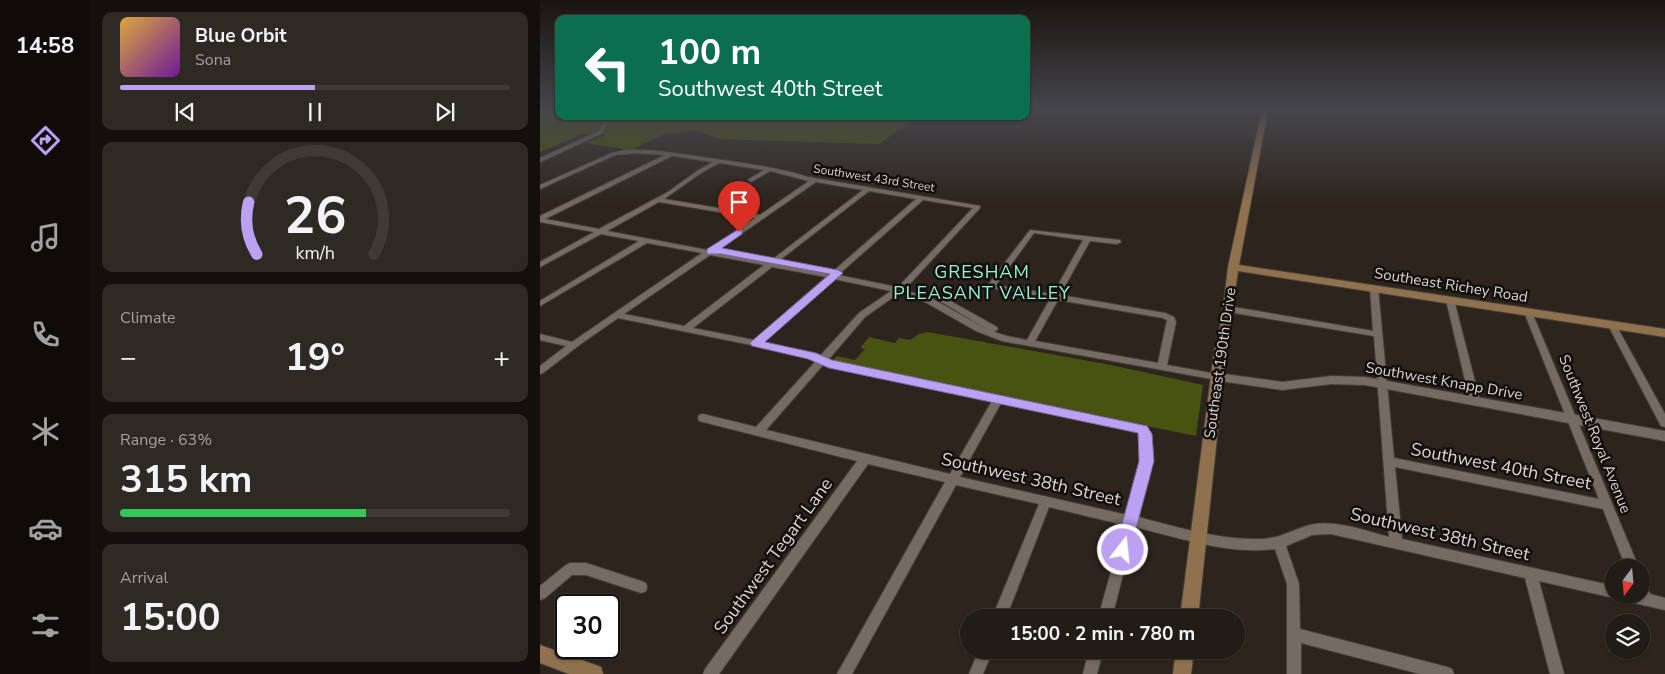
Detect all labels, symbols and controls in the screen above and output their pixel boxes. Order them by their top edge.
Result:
text: Blue Orbit [195,23,286,49]
text: 100 m [658,29,761,76]
text: 14:58 [16,31,74,61]
icon: left [575,35,640,100]
text: Sona [195,49,231,71]
text: Southwest 40th Street [658,74,882,104]
icon: previous [171,98,199,126]
icon: pause [301,98,329,126]
icon: next [431,98,459,126]
icon: directions [28,123,63,158]
street label: Southwest 43rd Street [812,161,937,196]
text: 26 [284,180,346,251]
pin [718,181,760,232]
icon: arrive [725,188,753,216]
icon: music [28,220,63,255]
text: km/h [295,241,335,265]
district label: GRESHAM PLEASANT VALLEY [893,260,1071,305]
street label: Southeast Richey Road [1373,263,1529,307]
street label: Southeast 190th Drive [1200,286,1240,440]
text: Climate [120,307,175,329]
icon: phone [28,317,63,352]
text: 19° [285,332,345,383]
text: − [120,339,137,377]
text: + [493,339,510,377]
street label: Southwest Royal Avenue [1554,352,1636,516]
street label: Southwest Knapp Drive [1364,357,1524,405]
icon: climate [28,414,63,449]
text: Range · 63% [120,429,212,451]
street label: Southwest 40th Street [1409,437,1594,495]
street label: Southwest 38th Street [939,447,1124,511]
text: 315 km [120,454,252,505]
street label: Southwest Tegart Lane [708,473,838,639]
street label: Southwest 38th Street [1348,502,1533,566]
icon: car [28,511,63,546]
position arrow [1096,523,1148,575]
north arrow [1605,559,1650,604]
map controls [1605,559,1650,659]
text: Arrival [120,567,168,589]
text: 15:00 [120,592,221,643]
speed limit sign: 30 [555,594,620,659]
icon: filters [28,608,63,643]
button: layers [1605,614,1650,659]
text: 15:00 · 2 min · 780 m [1010,621,1195,647]

